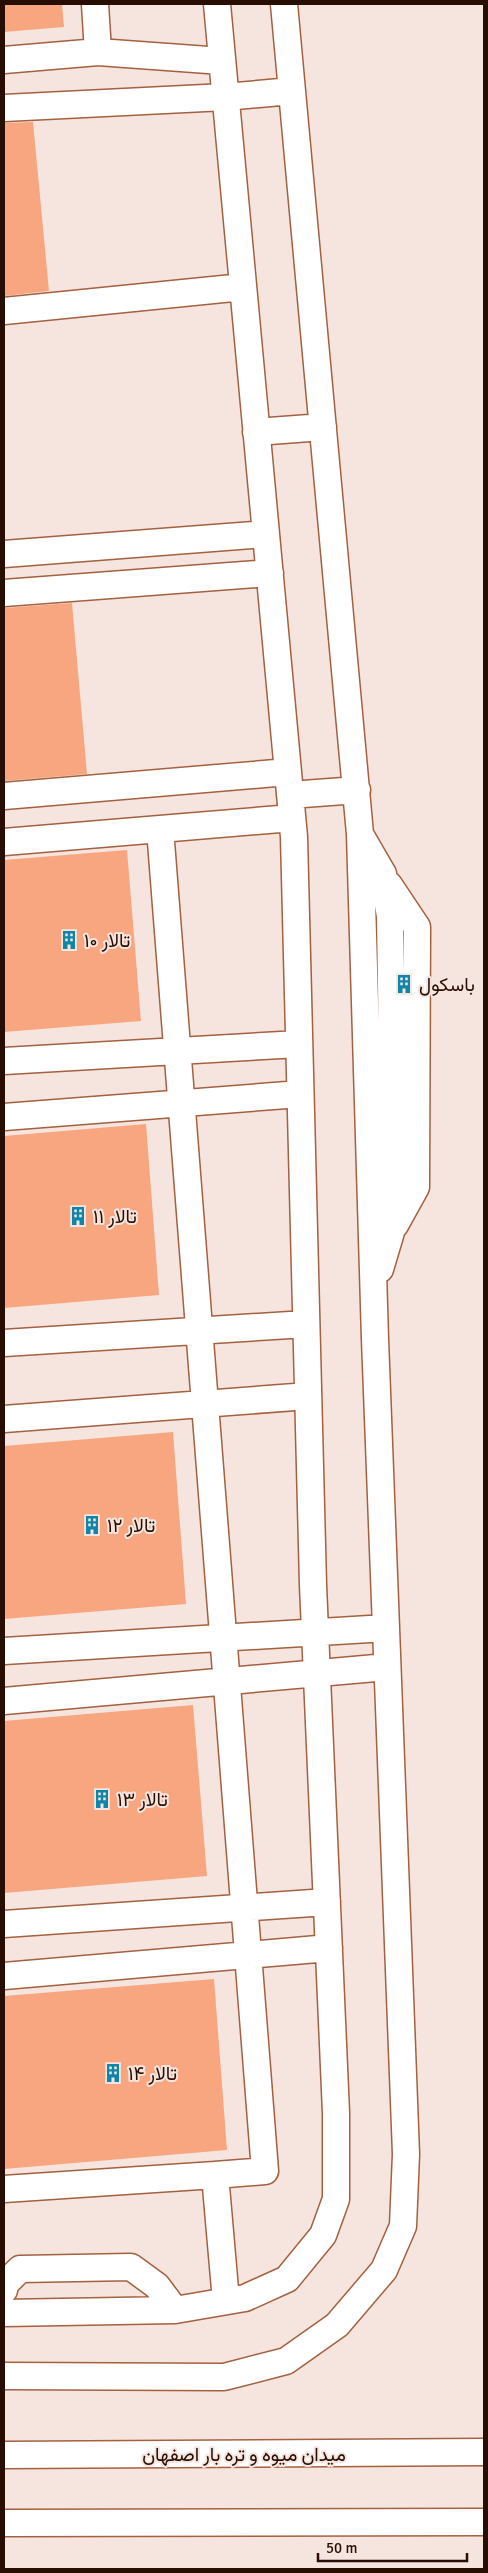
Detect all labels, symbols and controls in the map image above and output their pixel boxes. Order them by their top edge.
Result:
building icon: تالار ۱۰ [58,929,80,951]
place label: تالار ۱۰ [84,929,130,953]
building icon: باسكول [393,973,415,995]
place label: باسكول [419,973,475,997]
building icon: تالار ۱۱ [67,1205,89,1227]
place label: تالار ۱۱ [93,1205,137,1229]
building icon: تالار ۱۲ [81,1514,103,1536]
place label: تالار ۱۲ [107,1514,155,1538]
building icon: تالار ۱۳ [91,1788,113,1810]
place label: تالار ۱۳ [117,1788,168,1812]
building icon: تالار ۱۴ [102,2062,124,2084]
place label: تالار ۱۴ [128,2062,177,2086]
street label: میدان میوه و تره بار اصفهان [142,2443,346,2467]
scale bar [318,2530,467,2562]
text: 50 m [326,2539,357,2557]

